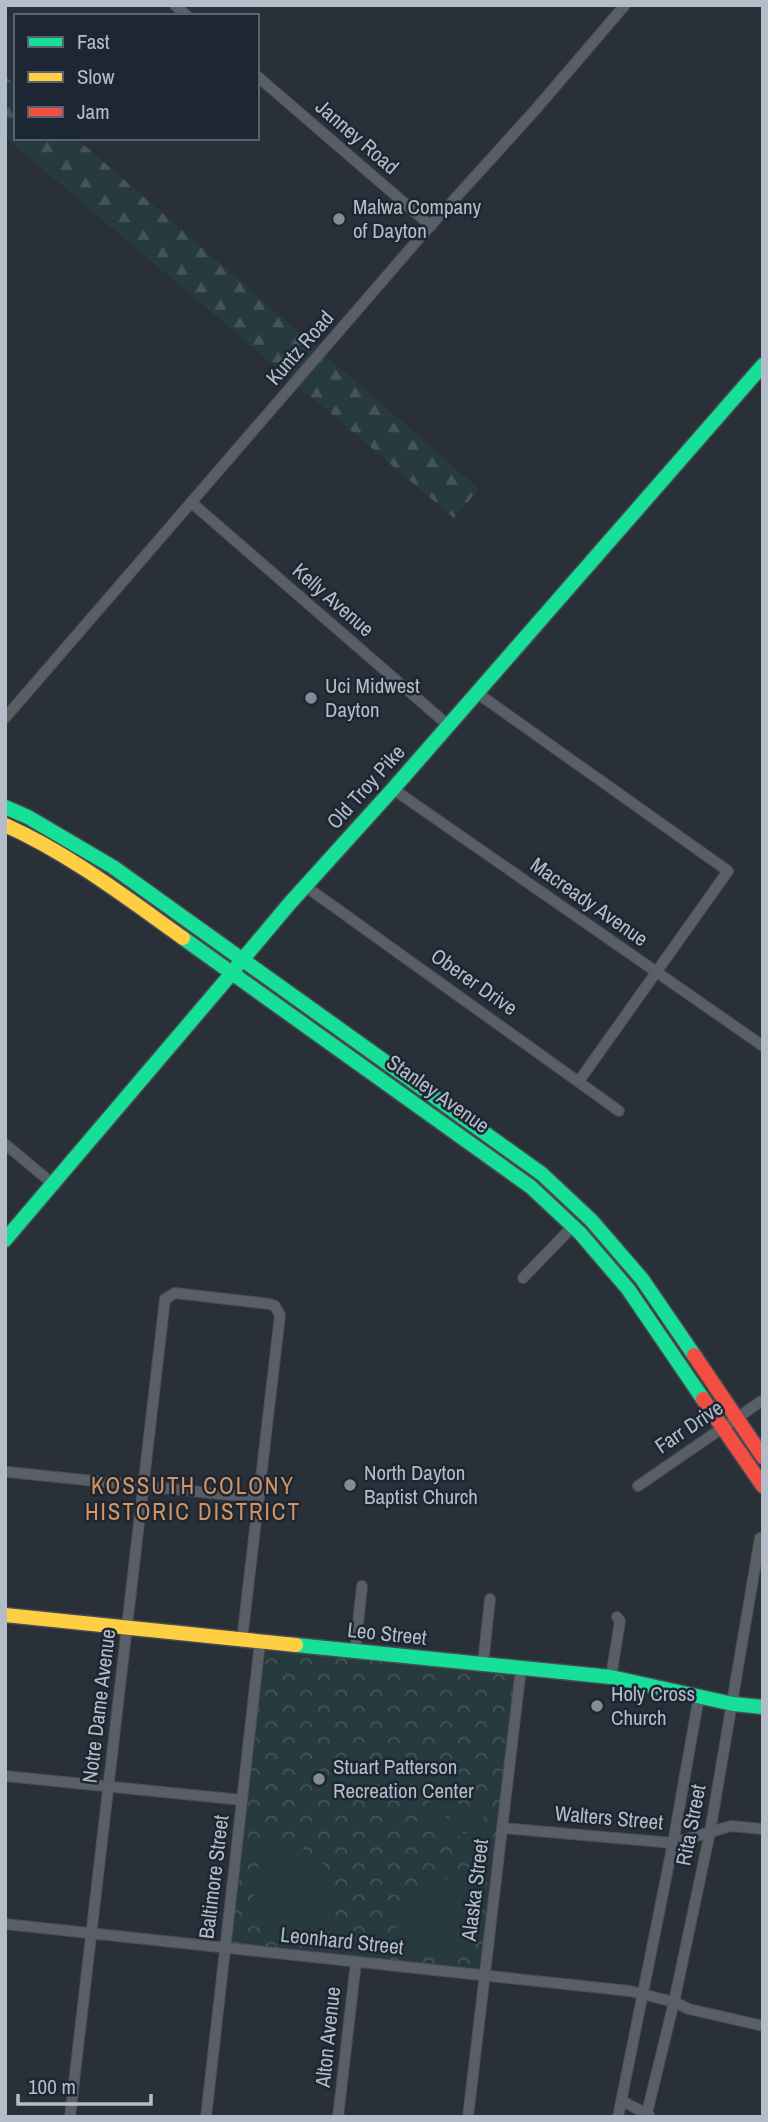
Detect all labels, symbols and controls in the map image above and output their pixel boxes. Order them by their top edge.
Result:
legend [14,14,259,140]
text: Fast [77,27,110,56]
text: Slow [77,62,115,91]
street label: Janney Road [310,92,405,181]
text: Jam [77,97,110,126]
place label: Malwa Company of Dayton [353,192,482,245]
marker: Malwa Company of Dayton [331,211,347,227]
street label: Kuntz Road [259,304,340,391]
street label: Kelly Avenue [286,556,380,643]
place label: Uci Midwest Dayton [325,671,420,724]
marker: Uci Midwest Dayton [303,690,319,706]
street label: Old Troy Pike [320,738,411,835]
street label: Macready Avenue [525,850,654,953]
street label: Oberer Drive [425,941,523,1022]
street label: Stanley Avenue [381,1047,496,1140]
street label: Farr Drive [649,1393,729,1460]
place label: North Dayton Baptist Church [364,1458,478,1511]
district label: KOSSUTH COLONY HISTORIC DISTRICT [85,1470,301,1527]
marker: North Dayton Baptist Church [342,1477,358,1493]
street label: Leo Street [346,1615,428,1652]
street label: Notre Dame Avenue [75,1627,122,1785]
place label: Holy Cross Church [611,1679,695,1732]
marker: Holy Cross Church [589,1698,605,1714]
place label: Stuart Patterson Recreation Center [333,1752,474,1805]
marker: Stuart Patterson Recreation Center [311,1771,327,1787]
street label: Rita Street [668,1782,713,1868]
street label: Walters Street [554,1798,665,1837]
street label: Baltimore Street [192,1813,236,1940]
street label: Alaska Street [454,1837,495,1944]
street label: Leonhard Street [279,1920,405,1961]
street label: Alton Avenue [308,1985,347,2090]
scale bar [18,2062,150,2106]
text: 100 m [28,2072,76,2101]

